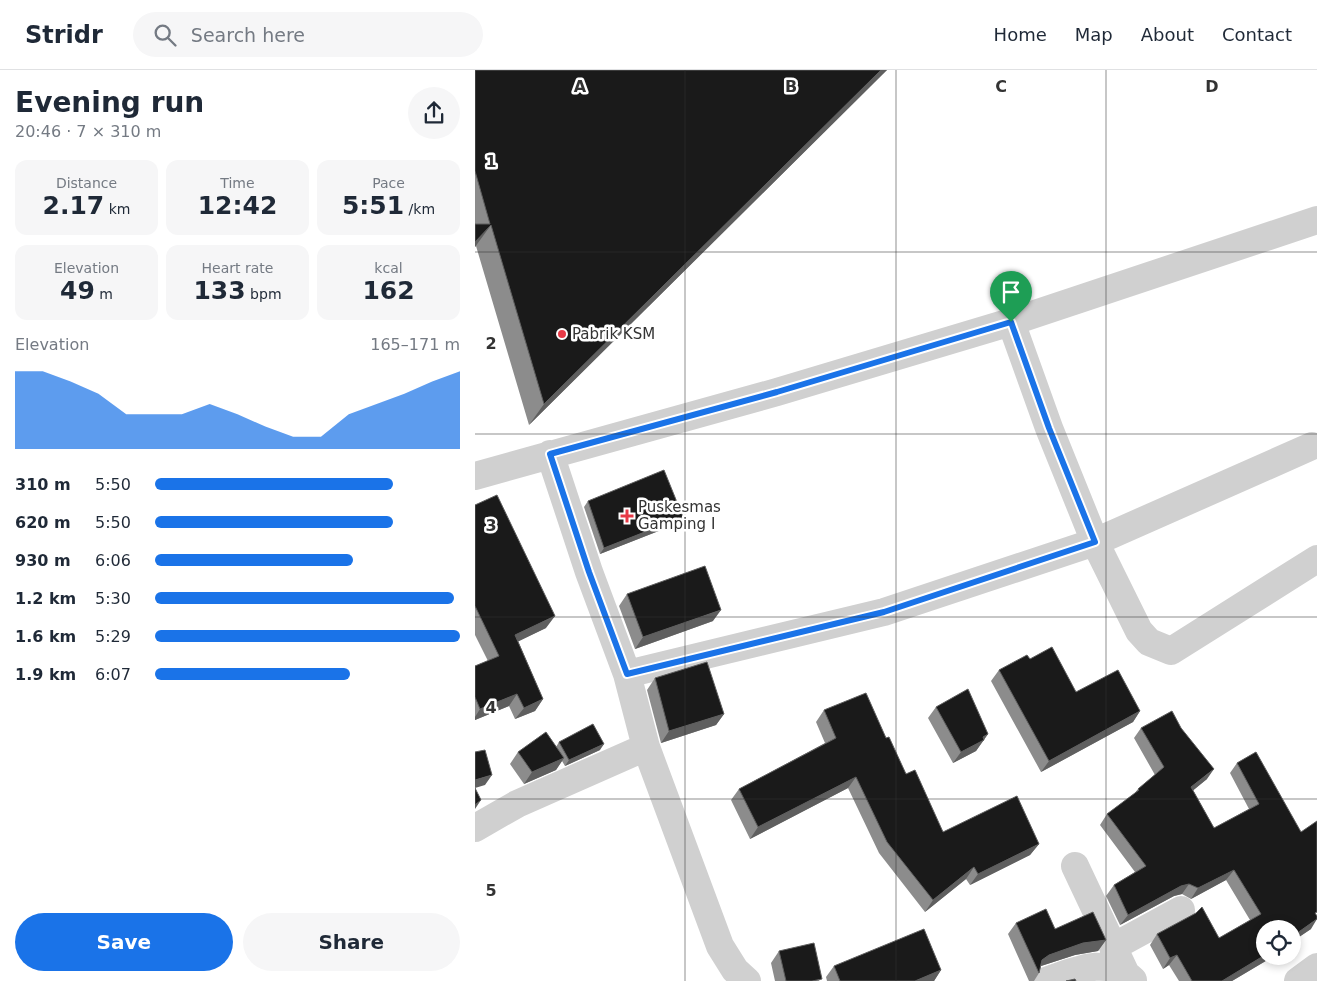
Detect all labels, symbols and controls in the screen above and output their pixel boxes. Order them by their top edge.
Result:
search box [133,12,483,57]
text: Stridr [25,21,103,49]
icon: search [151,21,179,49]
text: Search here [191,24,305,46]
text: Home [994,24,1047,45]
text: Map [1075,24,1113,45]
text: About [1141,24,1194,45]
text: Contact [1222,24,1292,45]
text: A [574,77,587,96]
text: B [785,77,797,96]
text: C [995,77,1007,96]
text: D [1205,77,1219,96]
text: Evening run [15,86,204,119]
button: share [408,87,460,139]
text: 20:46 · 7 × 310 m [15,122,161,141]
text: 1 [485,152,497,171]
text: Distance [56,175,117,191]
text: Time [220,175,255,191]
text: Pace [372,175,405,191]
text: 2.17 [43,191,104,220]
text: 12:42 [198,191,277,220]
text: 5:51 [342,191,404,220]
text: km [104,201,130,217]
text: /km [404,201,435,217]
text: Elevation [54,260,119,276]
text: Heart rate [202,260,273,276]
text: kcal [374,260,403,276]
pin [990,271,1032,322]
text: 49 [60,276,95,305]
text: 133 [193,276,246,305]
text: 162 [362,276,415,305]
icon: arrive [997,278,1025,306]
text: m [95,286,113,302]
text: bpm [246,286,282,302]
place label: Pabrik KSM [572,325,655,343]
marker: Pabrik KSM [556,328,568,340]
text: 2 [485,334,497,353]
text: Elevation [15,335,89,354]
text: 165–171 m [370,335,460,354]
text: 310 m [15,475,71,494]
text: 5:50 [95,475,131,494]
place label: Puskesmas Gamping I [638,498,721,533]
marker: Puskesmas Gamping I [620,509,634,523]
text: 620 m [15,513,71,532]
text: 5:50 [95,513,131,532]
text: 3 [485,516,497,535]
text: 930 m [15,551,71,570]
text: 6:06 [95,551,131,570]
text: 1.2 km [15,589,76,608]
text: 5:30 [95,589,131,608]
text: 1.6 km [15,627,76,646]
text: 5:29 [95,627,131,646]
text: 1.9 km [15,665,76,684]
text: 6:07 [95,665,131,684]
text: 4 [485,698,497,717]
text: 5 [485,881,497,900]
button: Save [15,913,233,971]
button: Share [243,913,460,971]
map controls [1256,920,1301,965]
button: locate [1256,920,1301,965]

